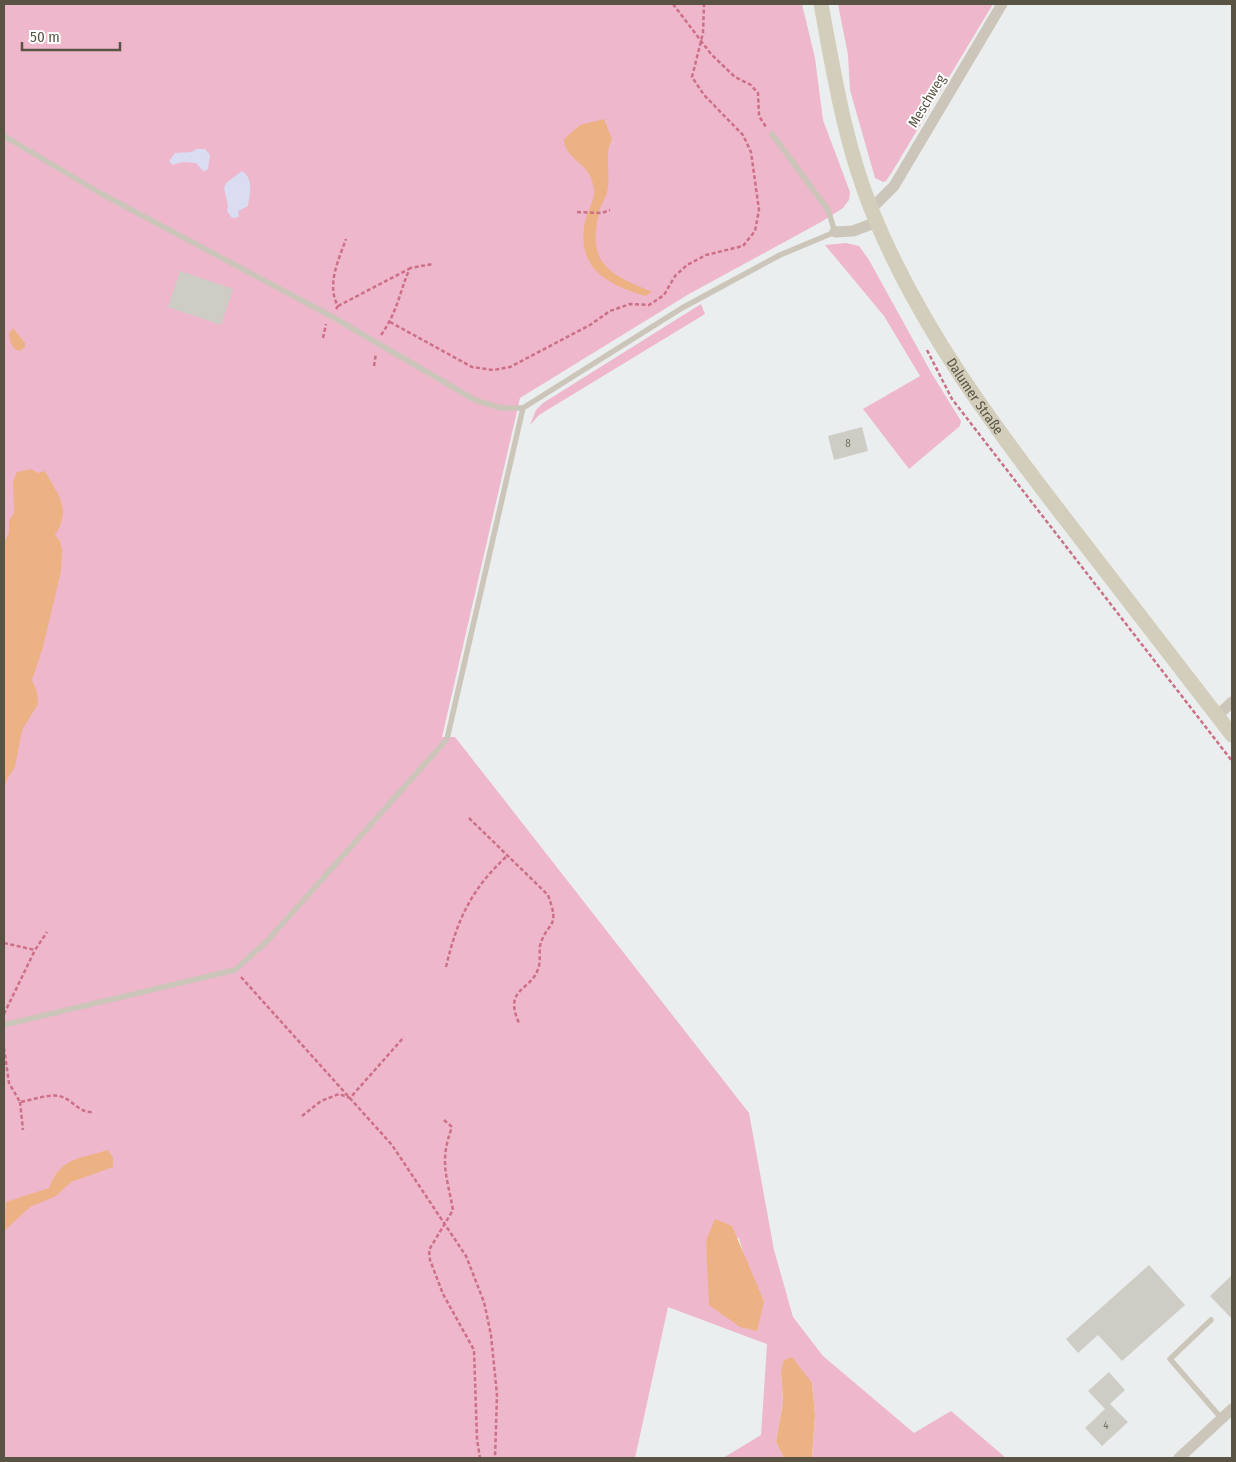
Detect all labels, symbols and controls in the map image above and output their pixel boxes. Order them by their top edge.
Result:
scale bar [22,20,120,52]
text: 50 m [30,28,60,46]
street label: Meschweg [905,71,950,131]
street label: Dalumer Straße [943,355,1007,438]
house number: 8 [845,437,851,450]
house number: 4 [1103,1419,1109,1432]

